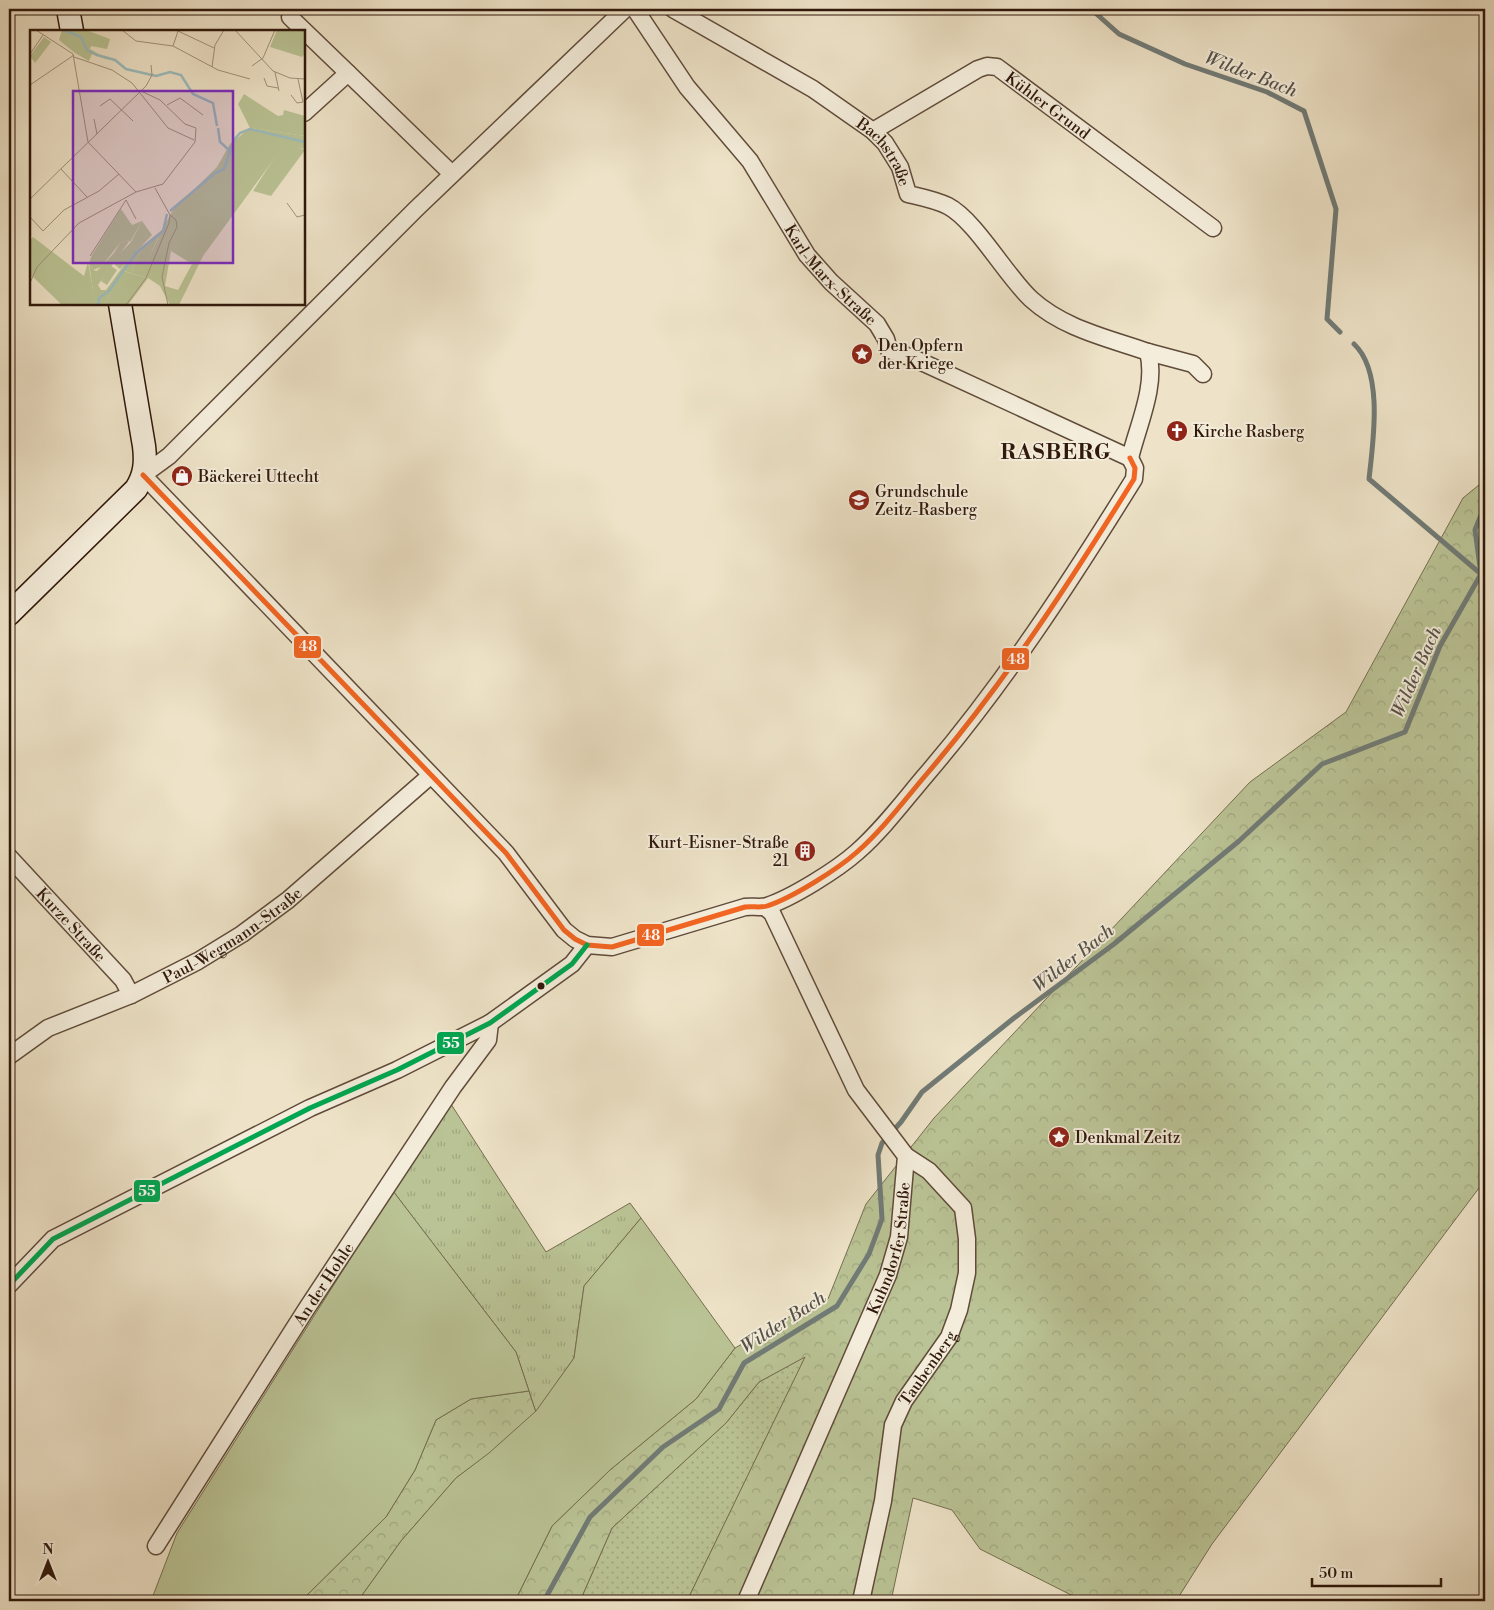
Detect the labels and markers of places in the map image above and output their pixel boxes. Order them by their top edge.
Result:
place label: Den Opfern der Kriege [878,336,964,374]
place icon: Den Opfern der Kriege [850,342,874,366]
church icon: Kirche Rasberg [1165,419,1189,443]
place label: Kirche Rasberg [1193,422,1305,442]
shop icon: Bäckerei Uttecht [170,464,194,488]
place label: Bäckerei Uttecht [197,467,319,487]
place label: Grundschule Zeitz-Rasberg [875,482,978,520]
school or university icon: Grundschule Zeitz-Rasberg [847,488,871,512]
place label: Kurt-Eisner-Straße 21 [648,833,789,871]
building icon: Kurt-Eisner-Straße 21 [793,839,817,863]
unlabelled marker [536,981,546,991]
place icon: Denkmal Zeitz [1047,1125,1071,1149]
place label: Denkmal Zeitz [1075,1128,1180,1148]

